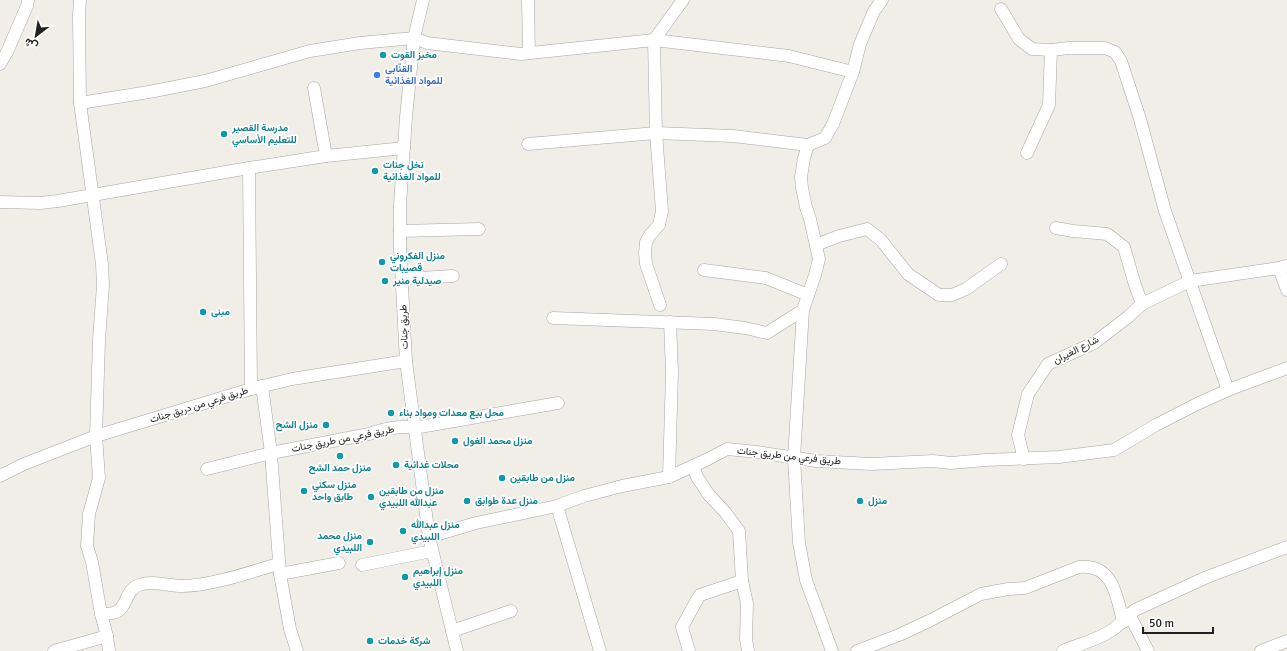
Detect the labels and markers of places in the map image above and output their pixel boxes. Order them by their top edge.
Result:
place label: مخبز القوت [391,49,437,61]
marker: مخبز القوت [378,50,388,60]
place label: القنّابي للمواد الغذائية [385,62,443,87]
marker: القنّابي للمواد الغذائية [372,70,382,80]
place label: مدرسة القصير للتعليم الأساسي [231,122,297,148]
marker: مدرسة القصير للتعليم الأساسي [219,129,229,139]
place label: نخل جنات للمواد الغذائية [383,159,441,183]
marker: نخل جنات للمواد الغذائية [370,166,380,176]
place label: منزل الفكروني قصيبات [390,250,446,274]
marker: منزل الفكروني قصيبات [377,257,387,267]
place label: صيدلية منير [392,275,442,287]
marker: صيدلية منير [380,276,390,286]
place label: مبنى [211,306,230,318]
marker: مبنى [198,307,208,317]
place label: محل بيع معدات ومواد بناء [399,407,504,420]
marker: محل بيع معدات ومواد بناء [386,408,396,418]
place label: منزل الشح [276,419,319,432]
marker: منزل الشح [321,420,331,430]
place label: منزل محمد الغول [463,435,533,447]
marker: منزل محمد الغول [450,436,460,446]
marker: منزل حمد الشح [335,451,345,461]
place label: محلات غدائية [404,459,460,471]
marker: محلات غدائية [391,460,401,470]
place label: منزل حمد الشح [309,462,372,475]
place label: منزل من طابقين [510,472,575,484]
marker: منزل من طابقين [497,473,507,483]
place label: منزل سكني طابق واحد [312,479,357,503]
place label: منزل من طابقين عبدالله اللبيدي [379,485,444,511]
marker: منزل سكني طابق واحد [299,486,309,496]
marker: منزل من طابقين عبدالله اللبيدي [366,492,376,502]
place label: منزل عدة طوابق [475,495,539,507]
place label: منزل [868,495,888,507]
marker: منزل عدة طوابق [462,496,472,506]
marker: منزل [855,496,865,506]
place label: منزل عبدالله اللبيدي [411,518,460,545]
marker: منزل عبدالله اللبيدي [398,526,408,536]
place label: منزل محمد اللبيدي [317,530,363,556]
marker: منزل محمد اللبيدي [365,537,375,547]
place label: منزل إبراهيم اللبيدي [413,565,463,591]
marker: منزل إبراهيم اللبيدي [400,572,410,582]
place label: شركة خدمات [378,635,430,647]
marker: شركة خدمات [365,636,375,646]

